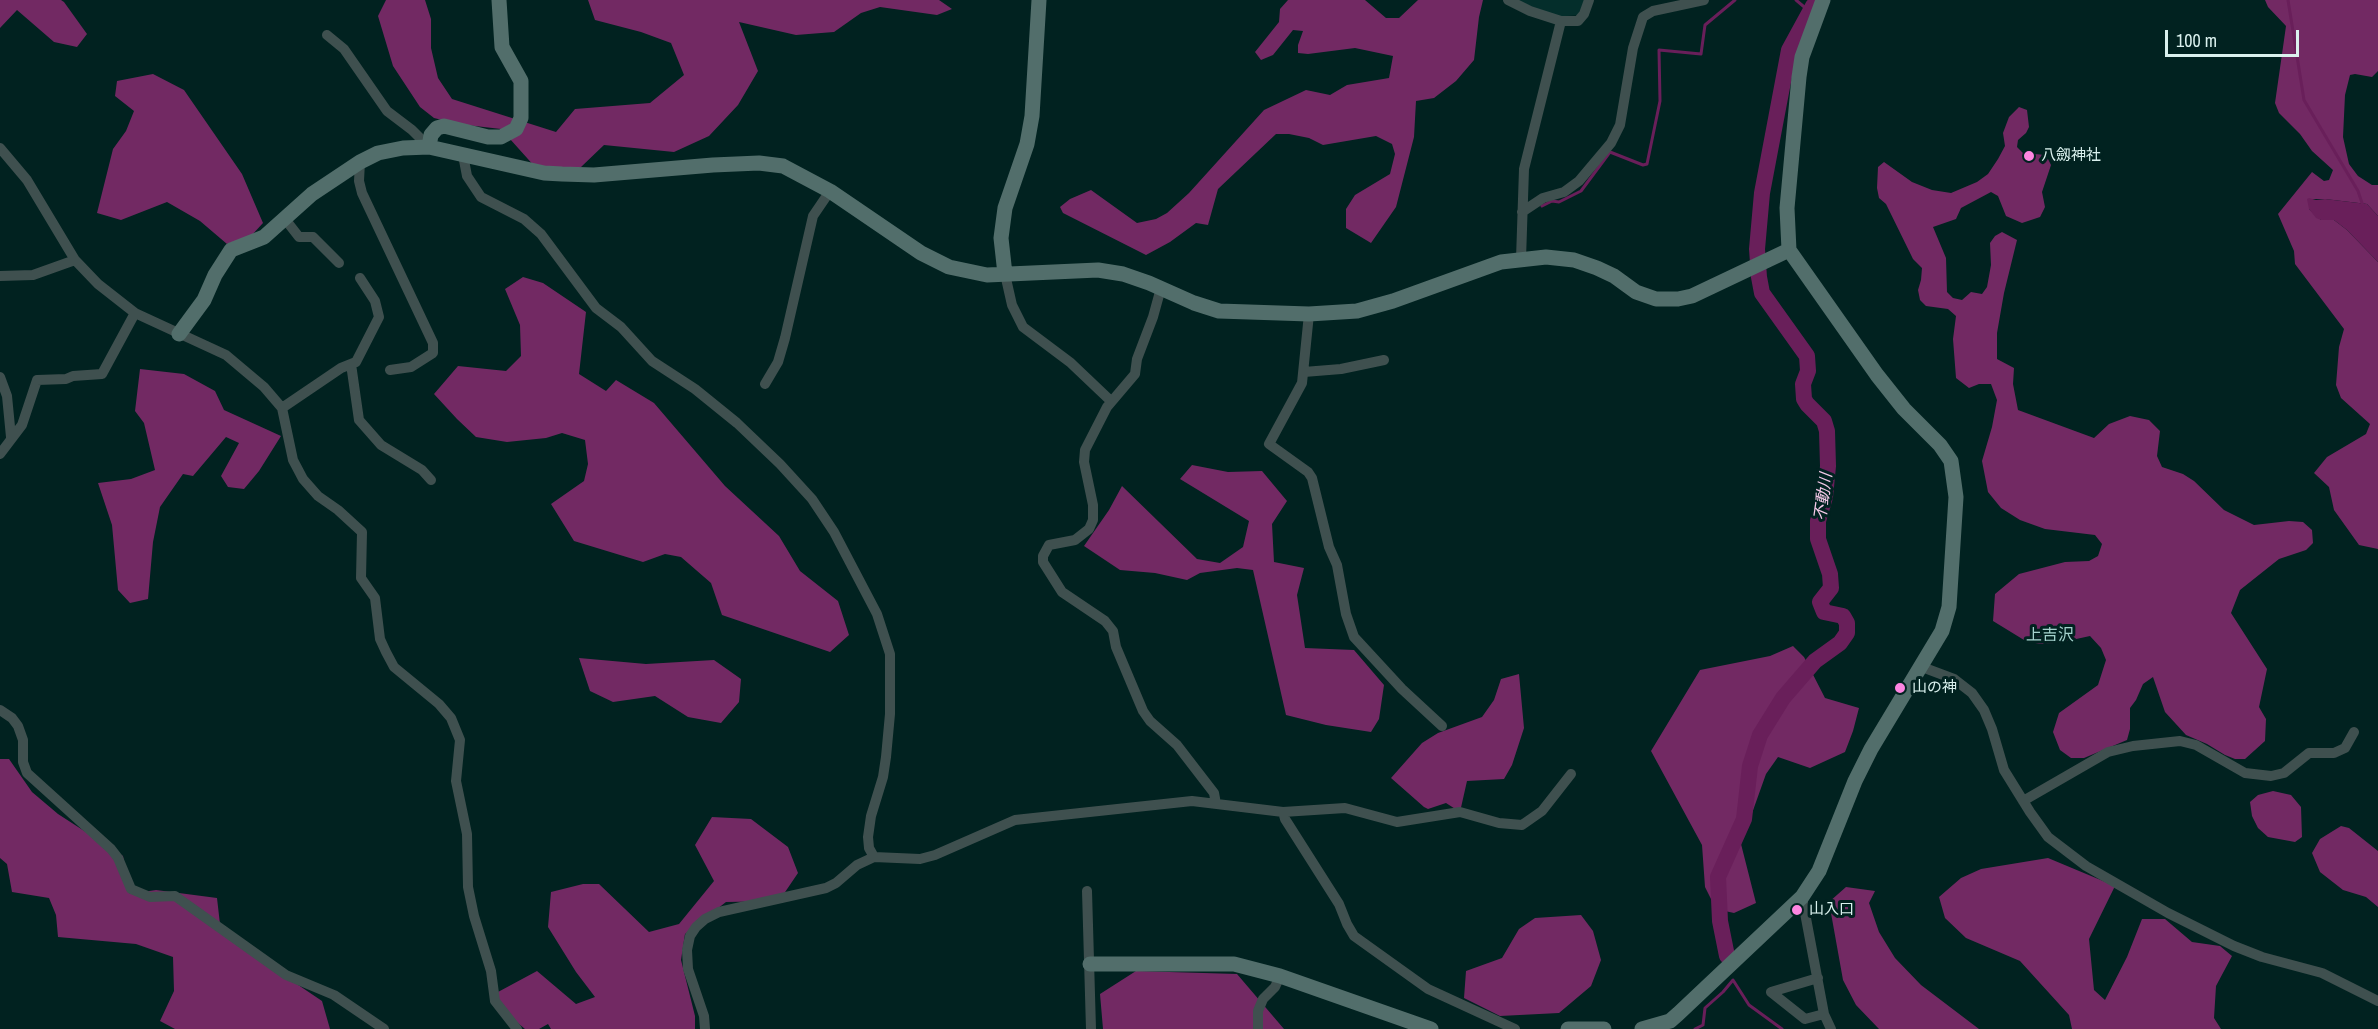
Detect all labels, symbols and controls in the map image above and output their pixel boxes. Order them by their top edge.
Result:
scale bar [2168,18,2302,56]
text: 100 m [2176,28,2217,53]
place label: 八劔神社 [2041,147,2101,165]
marker: 八劔神社 [2022,149,2036,163]
water label: 不動川 [1811,472,1837,522]
district label: 上吉沢 [2026,626,2074,646]
place label: 山の神 [1912,679,1957,697]
marker: 山の神 [1893,681,1907,695]
place label: 山入口 [1809,901,1854,919]
marker: 山入口 [1790,903,1804,917]

